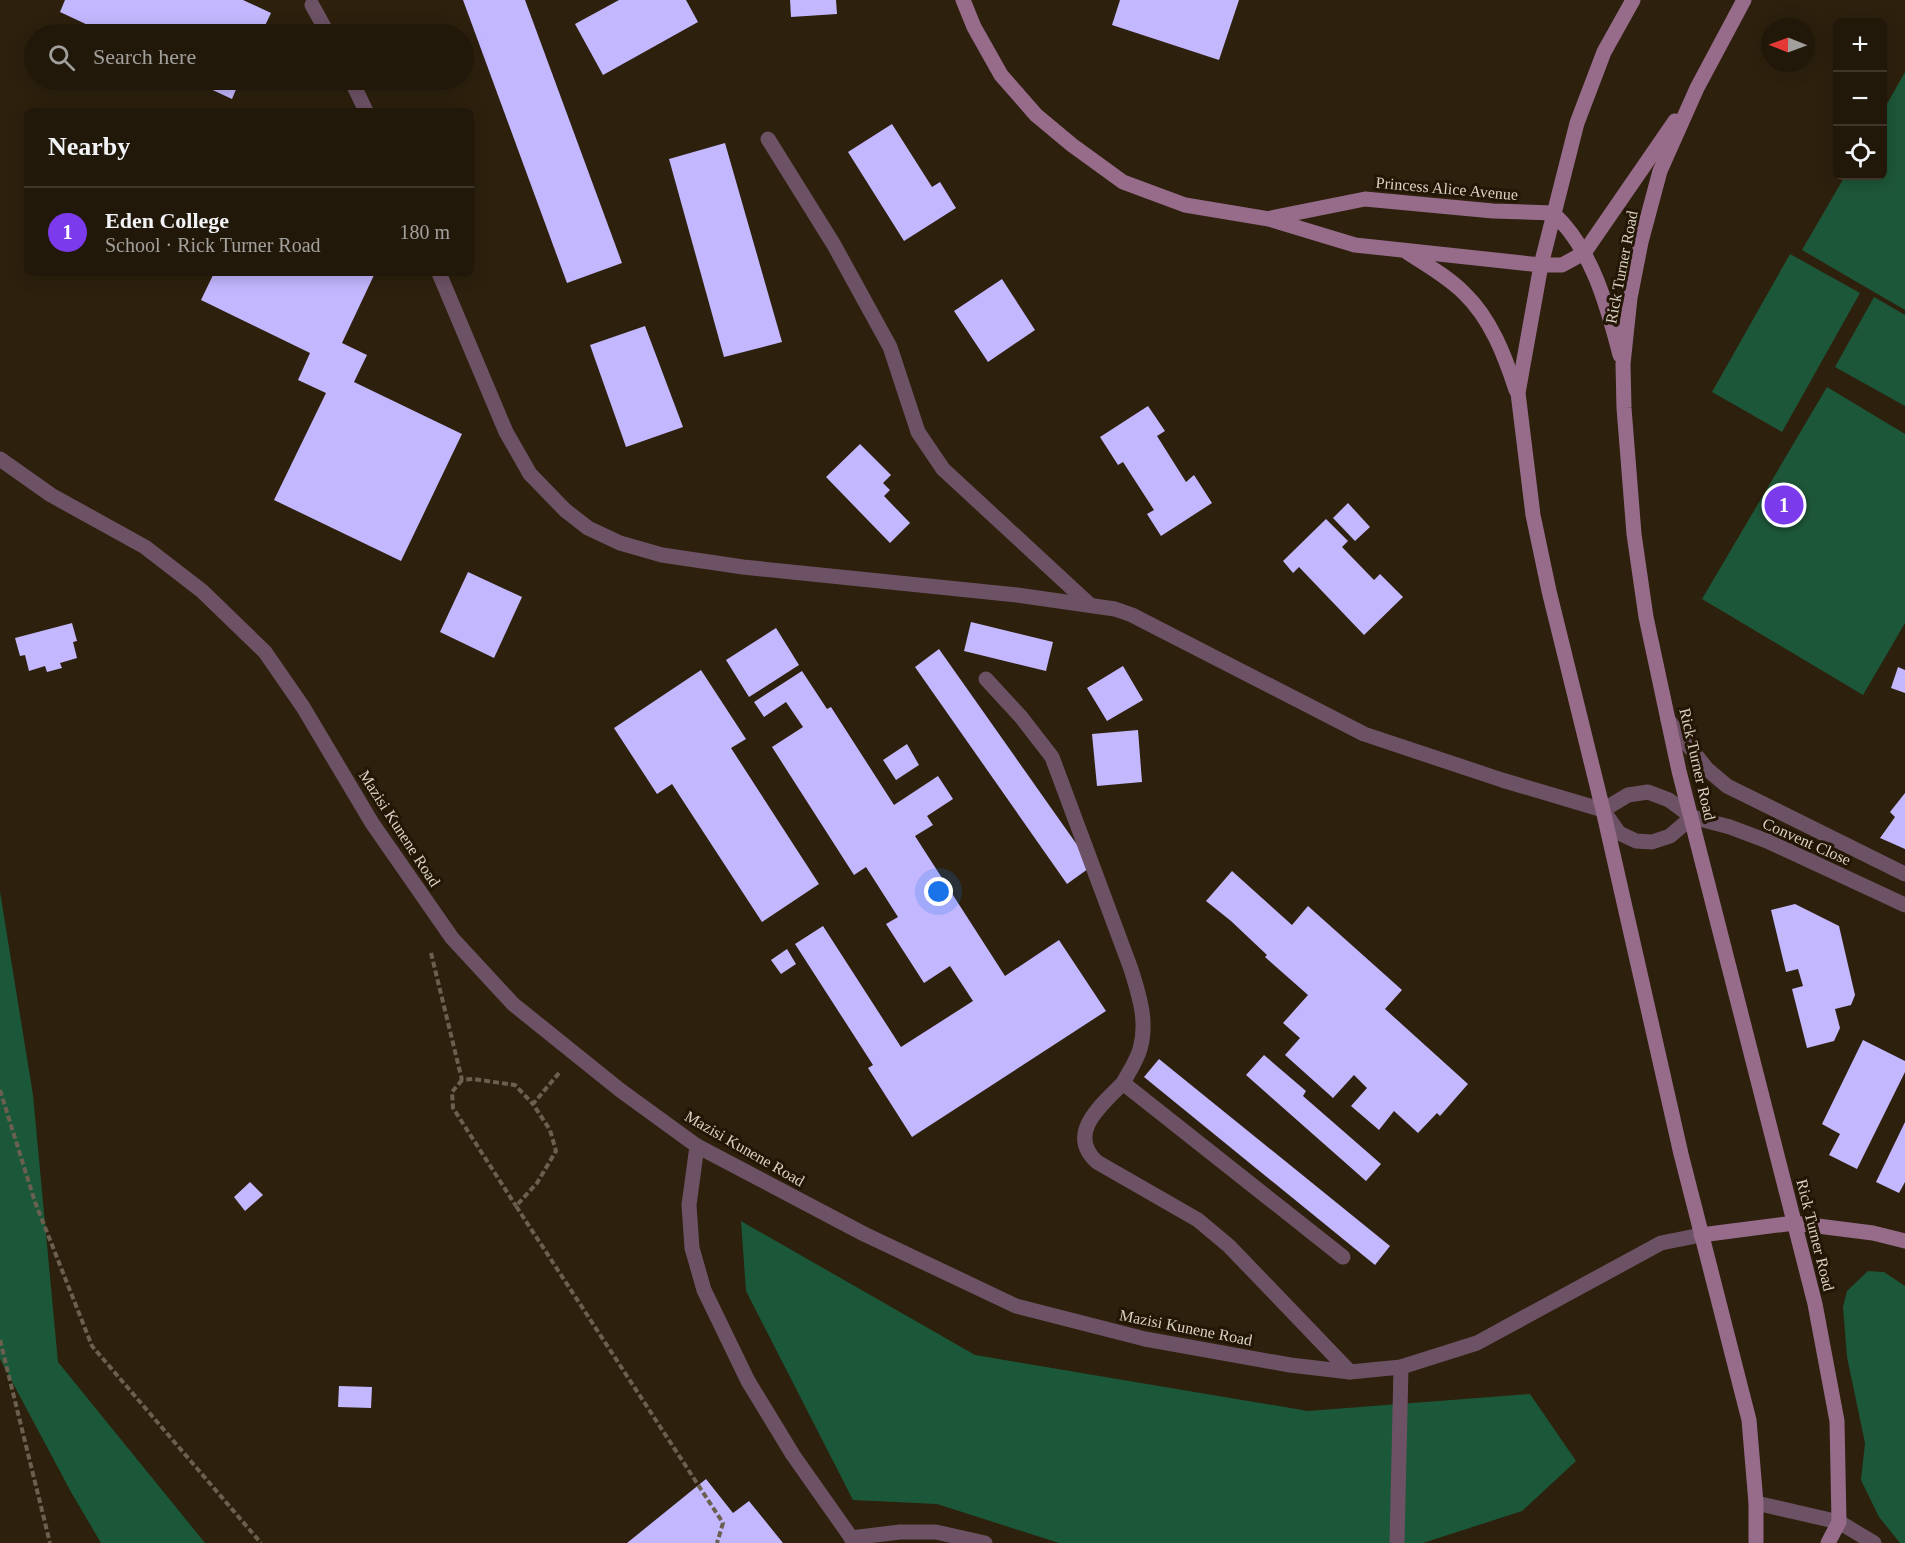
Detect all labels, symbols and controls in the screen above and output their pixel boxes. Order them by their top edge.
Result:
north arrow [1761,18,1815,72]
map controls [1833,18,1887,180]
button: + [1833,18,1887,72]
search box [24,24,474,90]
icon: search [45,41,78,74]
text: Search here [93,44,196,69]
button: − [1833,72,1887,126]
button: locate [1833,126,1887,180]
text: Nearby [48,132,130,161]
street label: Princess Alice Avenue [1375,174,1519,203]
text: Eden College [105,208,229,233]
street label: Rick Turner Road [1602,209,1641,325]
text: 1 [63,221,73,243]
text: 180 m [399,221,450,243]
text: School · Rick Turner Road [105,234,321,256]
pin: 1 [1764,482,1804,528]
street label: Rick Turner Road [1676,706,1719,822]
street label: Mazisi Kunene Road [356,767,443,890]
street label: Convent Close [1760,814,1853,868]
your location [924,877,953,906]
street label: Mazisi Kunene Road [682,1107,807,1190]
street label: Rick Turner Road [1793,1177,1838,1293]
street label: Mazisi Kunene Road [1118,1306,1254,1349]

